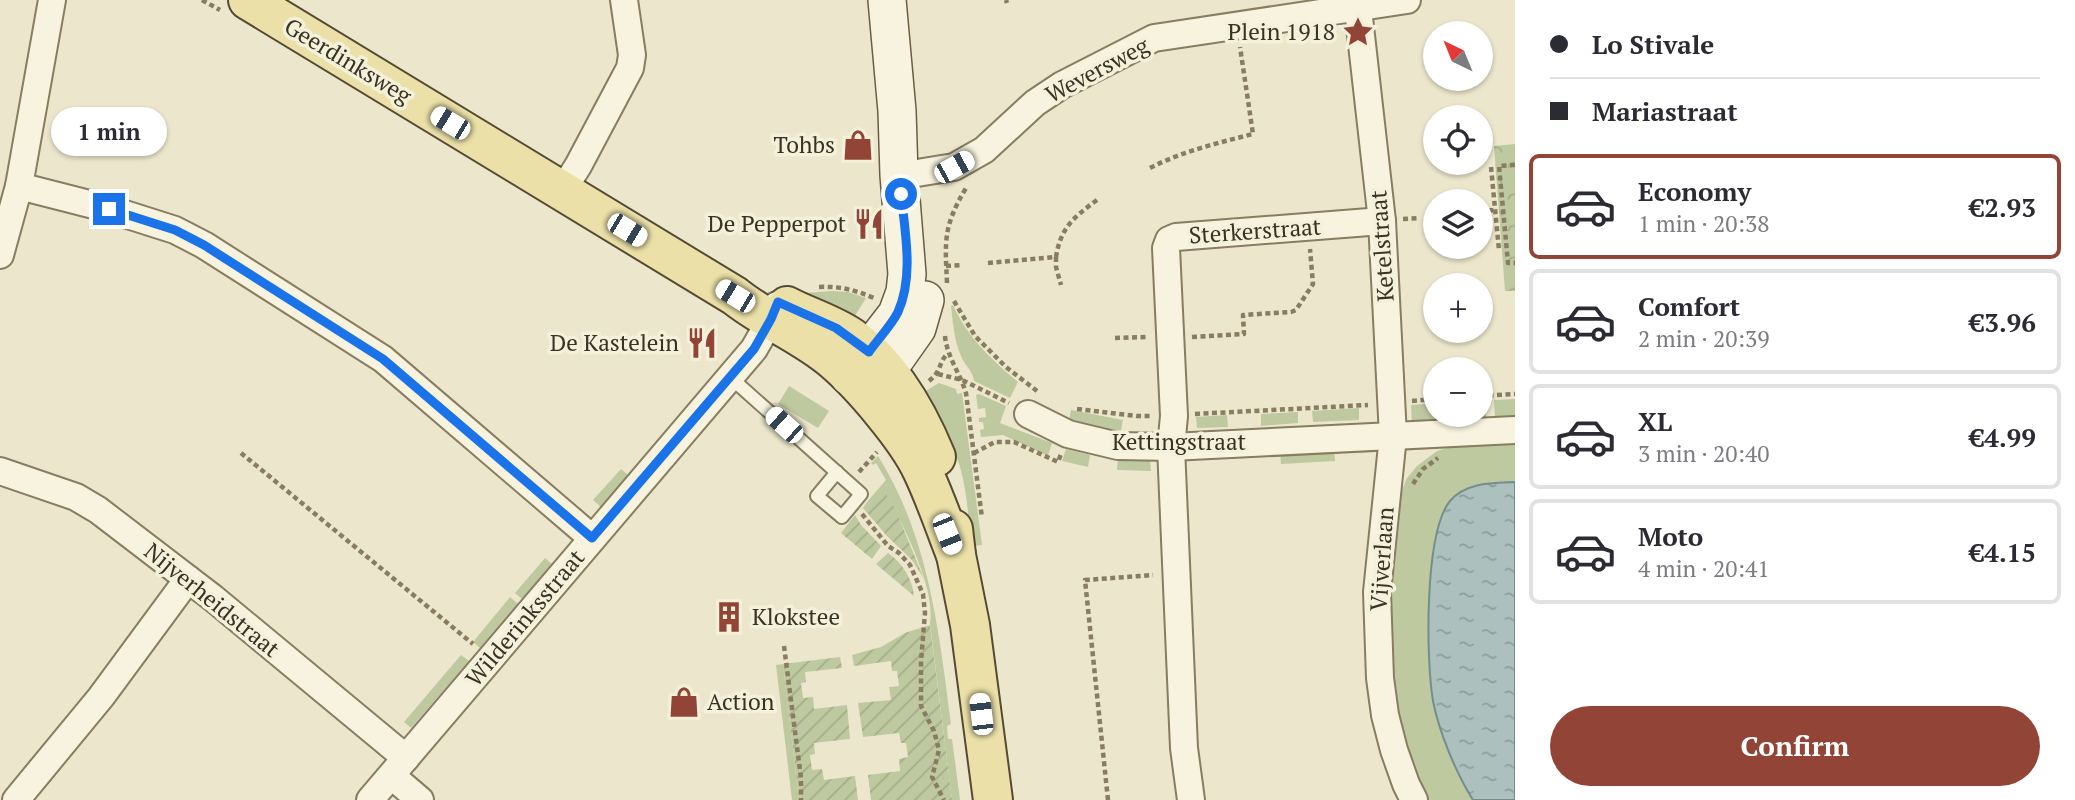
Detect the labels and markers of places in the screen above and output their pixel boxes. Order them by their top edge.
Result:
place icon: Plein 1918 [1341,15,1375,49]
place label: Plein 1918 [1228,16,1335,47]
shop icon: Tohbs [841,128,875,162]
place label: Tohbs [773,129,835,160]
restaurant icon: De Pepperpot [852,207,886,241]
place label: De Pepperpot [708,208,846,239]
restaurant icon: De Kastelein [685,326,719,360]
place label: De Kastelein [550,327,679,358]
building icon: Klokstee [712,600,746,634]
place label: Klokstee [752,601,840,632]
shop icon: Action [667,685,701,719]
place label: Action [707,686,775,717]

